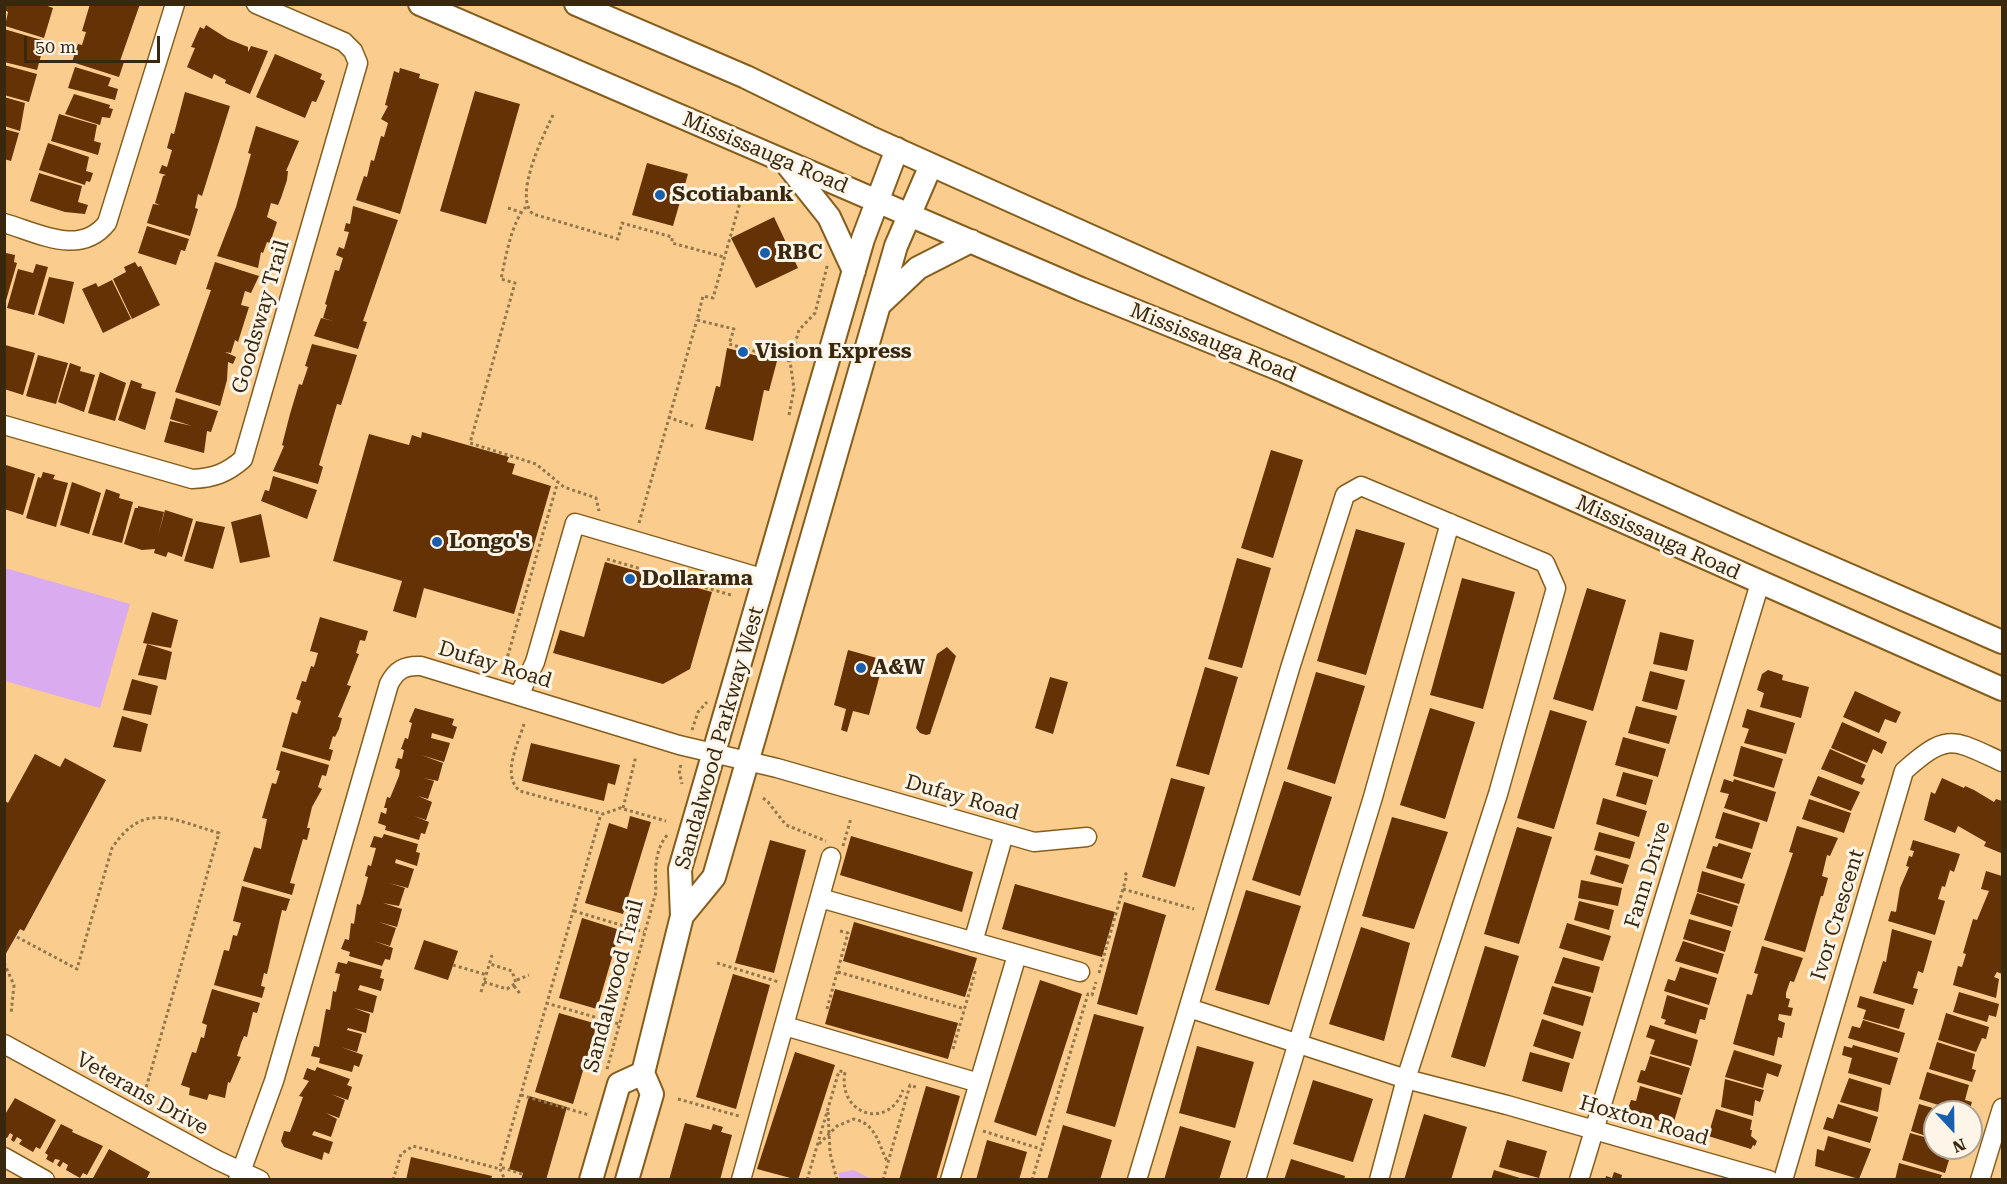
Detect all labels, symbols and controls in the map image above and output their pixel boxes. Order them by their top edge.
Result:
scale bar [27,24,164,62]
text: 50 m [35,36,76,57]
street label: Mississauga Road [678,107,852,199]
place label: Scotiabank [672,182,794,208]
marker: Scotiabank [653,188,667,202]
street label: Goodsway Trail [227,237,295,397]
place label: RBC [777,240,822,266]
marker: RBC [758,246,772,260]
street label: Mississauga Road [1126,298,1300,388]
place label: Vision Express [755,339,912,365]
marker: Vision Express [736,345,750,359]
street label: Mississauga Road [1572,490,1744,586]
place label: Longo's [449,529,530,555]
marker: Longo's [430,535,444,549]
place label: Dollarama [642,566,753,592]
marker: Dollarama [623,572,637,586]
street label: Sandalwood Parkway West [670,604,770,872]
street label: Dufay Road [435,636,555,694]
place label: A&W [873,655,925,681]
marker: A&W [854,661,868,675]
street label: Dufay Road [902,770,1022,826]
street label: Fann Drive [1620,819,1676,931]
street label: Ivor Crescent [1806,846,1870,984]
street label: Sandalwood Trail [579,897,649,1075]
street label: Veterans Drive [71,1047,213,1141]
street label: Hoxton Road [1576,1090,1712,1152]
north arrow [1923,1100,1983,1160]
text: N [1950,1134,1968,1156]

